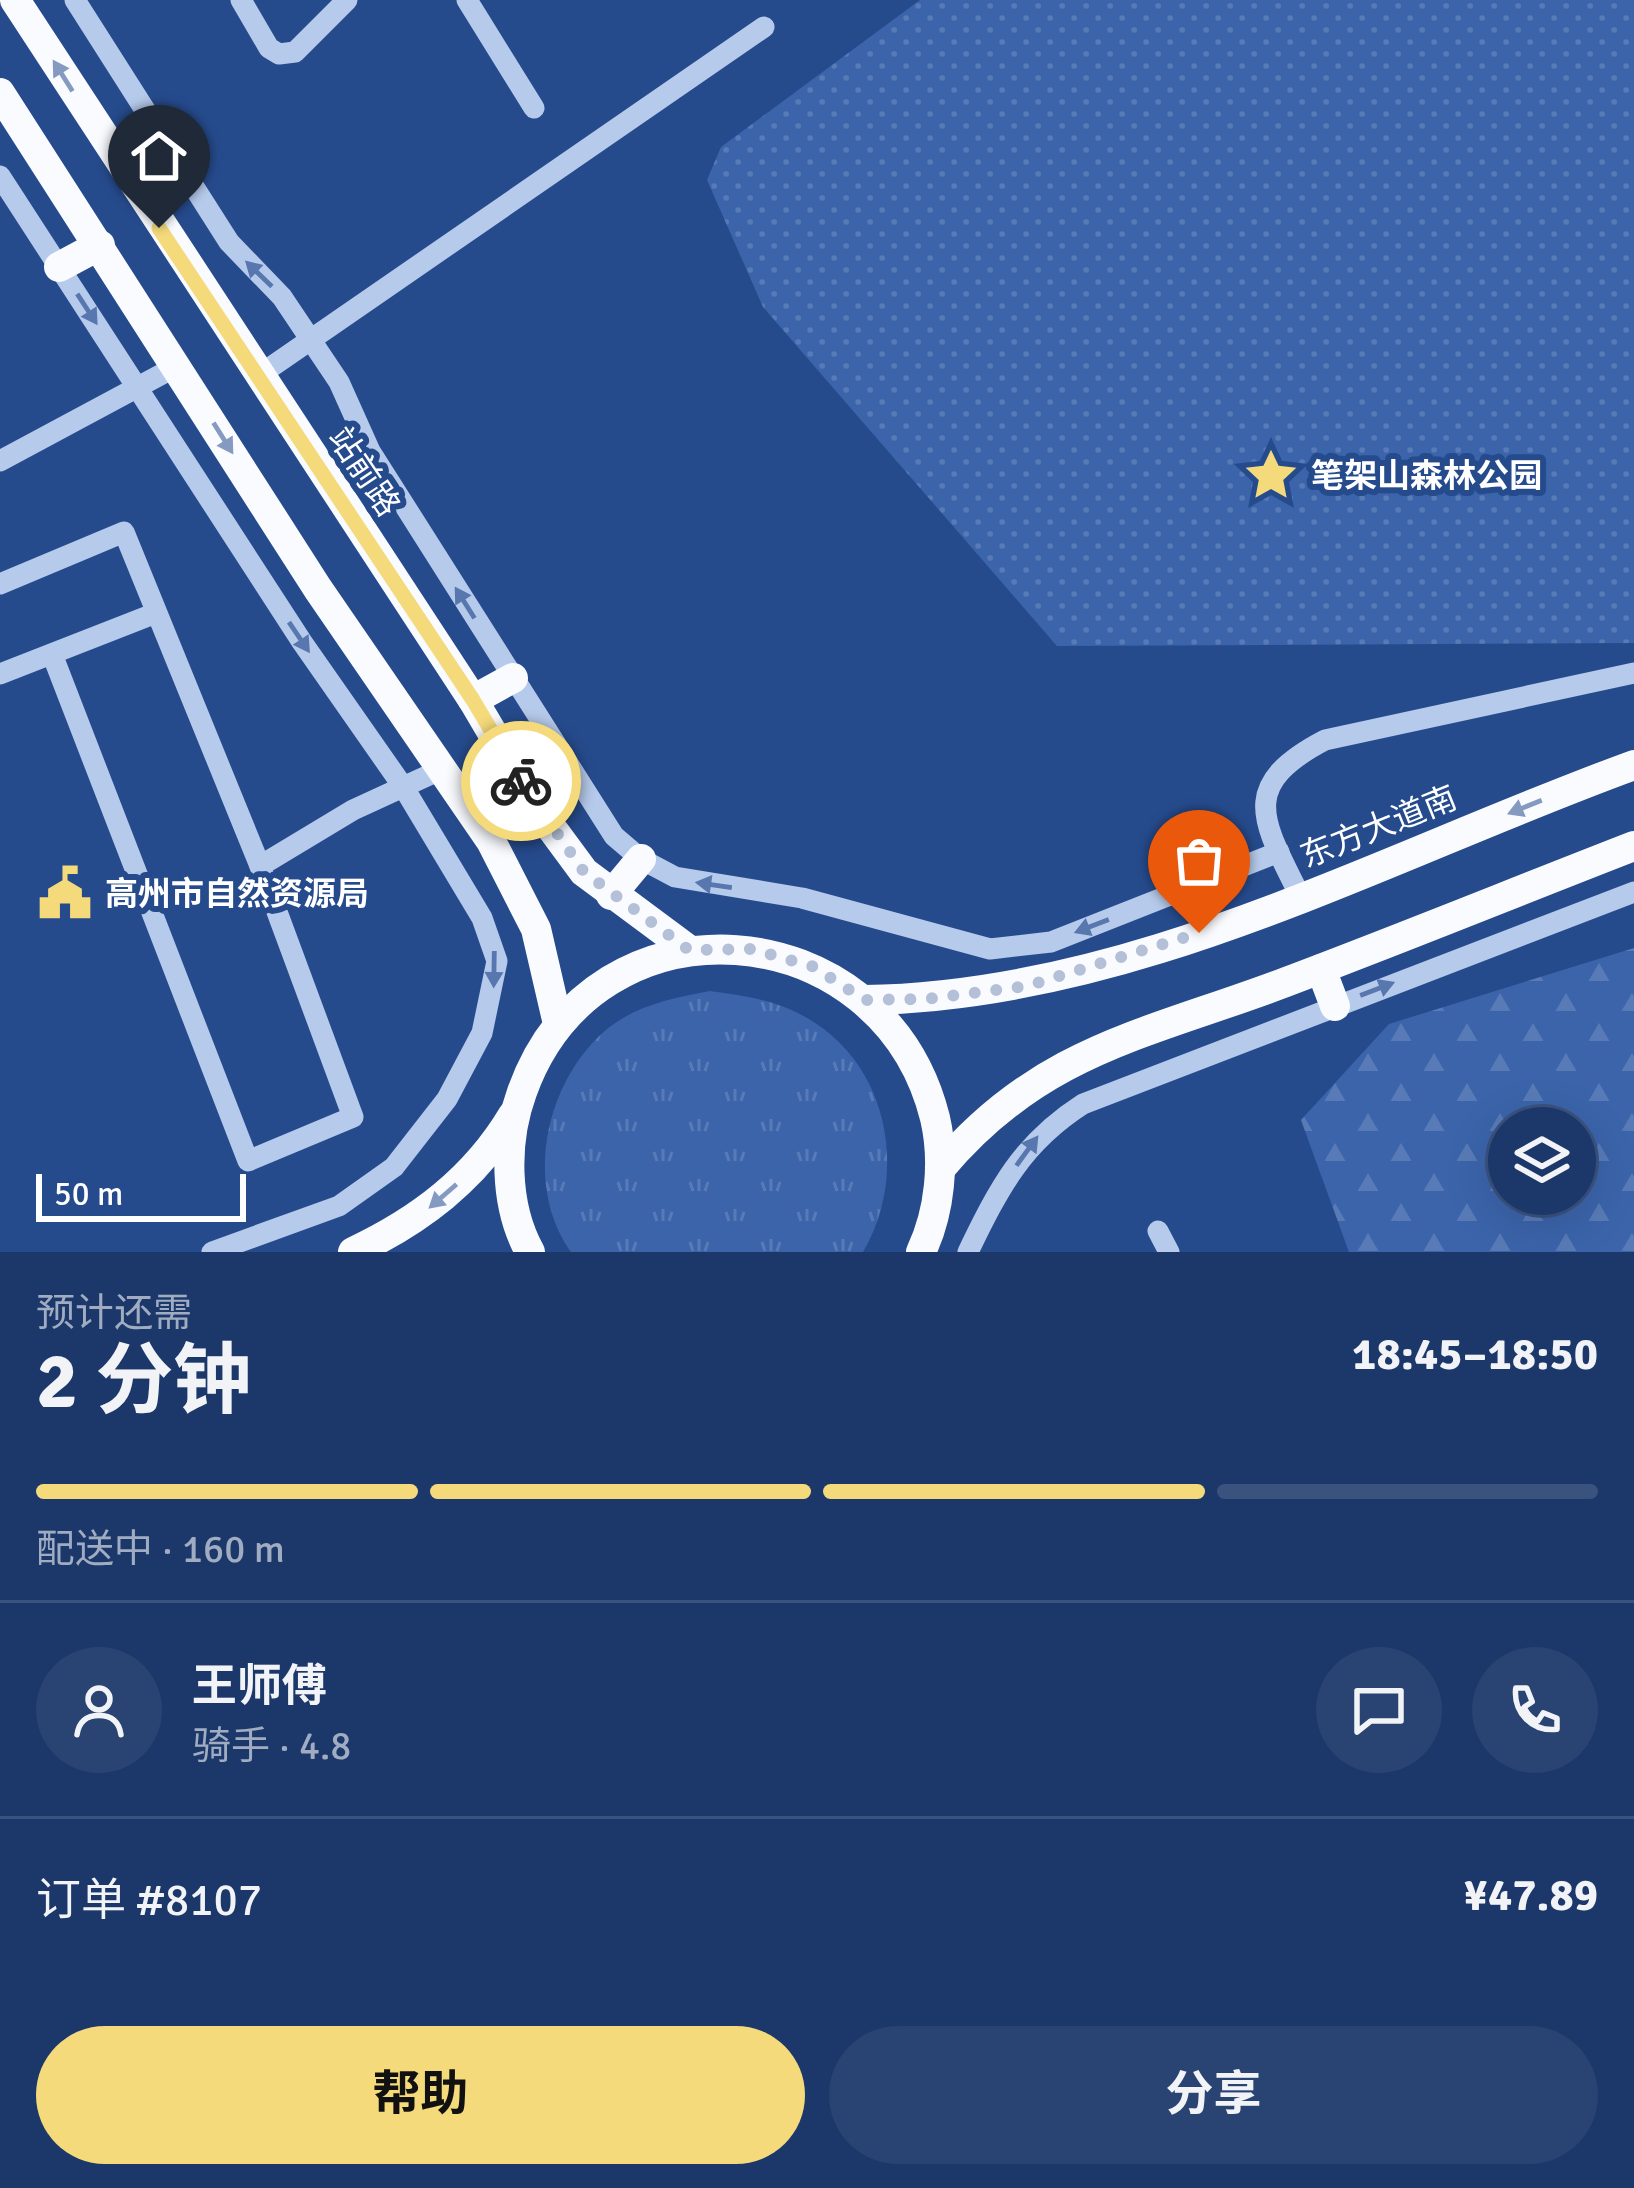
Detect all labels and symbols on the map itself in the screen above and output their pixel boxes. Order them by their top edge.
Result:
one-way arrow [53,59,74,93]
pin [108,105,210,228]
one-way arrow [245,261,274,289]
one-way arrow [75,293,97,326]
street label: 站前路 [319,419,408,524]
one-way arrow [211,422,233,454]
place icon: 笔架山森林公园 [1242,446,1300,504]
place label: 笔架山森林公园 [1311,456,1542,497]
one-way arrow [455,587,477,620]
one-way arrow [287,620,309,653]
courier [461,721,581,841]
street label: 东方大道南 [1294,777,1463,877]
one-way arrow [1506,798,1542,817]
pin [1148,810,1250,933]
public building icon: 高州市自然资源局 [36,864,94,922]
place label: 高州市自然资源局 [105,874,369,915]
one-way arrow [695,875,732,894]
one-way arrow [1074,918,1110,937]
one-way arrow [484,951,504,989]
one-way arrow [1359,979,1395,998]
one-way arrow [1014,1135,1038,1167]
scale bar [36,1168,246,1221]
one-way arrow [429,1182,458,1209]

